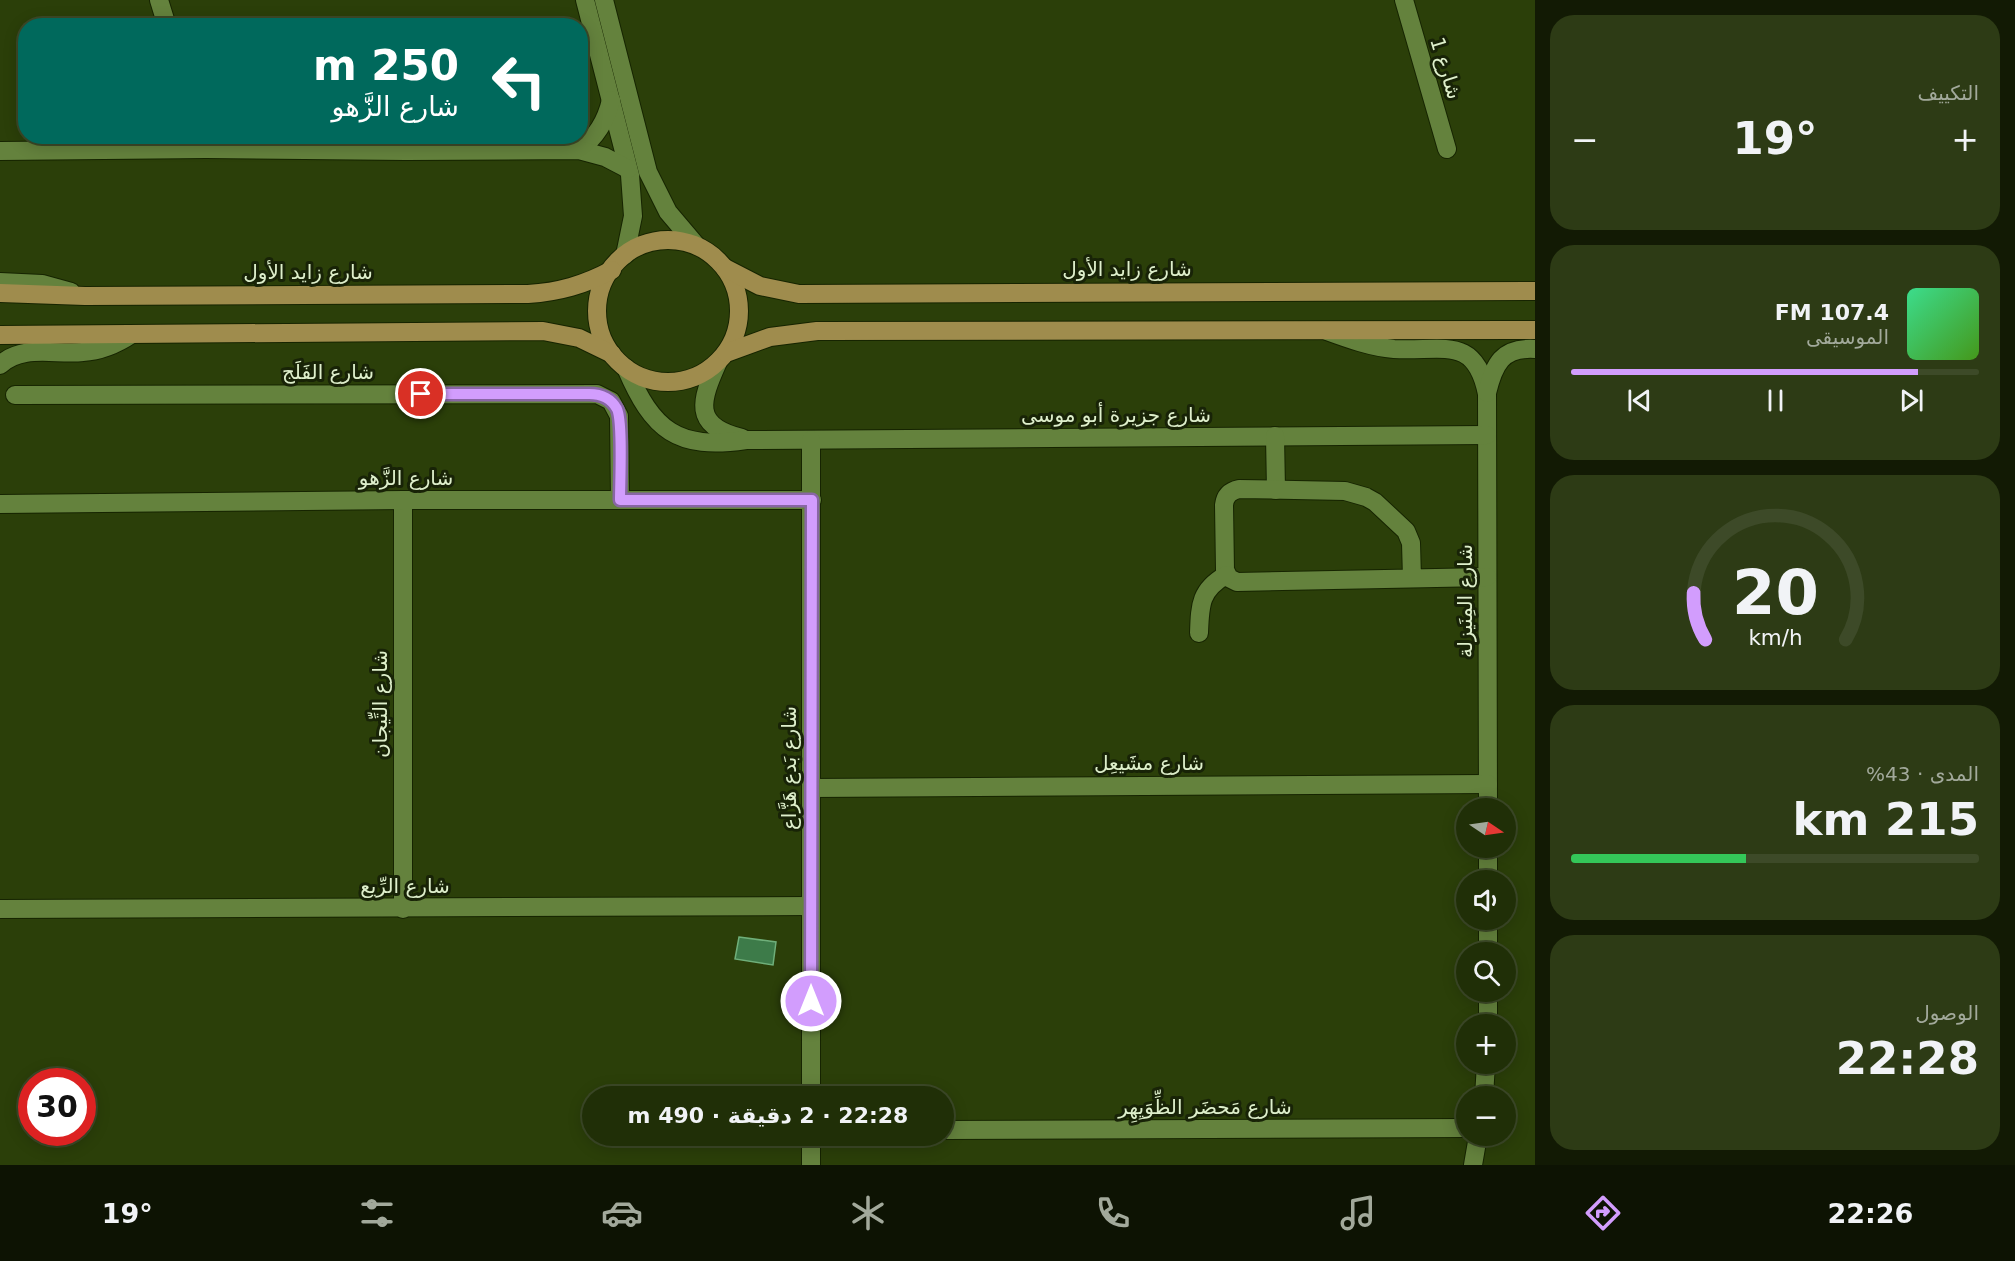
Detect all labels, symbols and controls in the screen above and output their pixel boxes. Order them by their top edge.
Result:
street label: شارع 1 [1425,34,1467,102]
text: 250 m [313,41,459,90]
icon: left [480,42,558,120]
text: التكييف [1917,81,1979,105]
text: شارع الزَّهو [332,91,459,122]
text: 19° [1732,112,1818,165]
text: − [1571,120,1599,159]
text: + [1951,120,1979,159]
street label: شارع زايد الأول [1062,257,1192,281]
street label: شارع زايد الأول [243,260,373,284]
text: 107.4 FM [1775,300,1889,325]
text: الموسيقى [1806,325,1889,349]
street label: شارع الفَلَج [282,360,374,384]
pin [395,368,446,419]
icon: arrive [404,377,437,410]
icon: previous [1623,384,1656,417]
icon: pause [1759,384,1792,417]
icon: next [1895,384,1928,417]
street label: شارع جزيرة أبو موسى [1021,402,1211,427]
street label: شارع الزَّهو [358,466,453,490]
street label: شارع المِنَيزلة [1453,544,1477,658]
text: 20 [1732,556,1818,629]
text: km/h [1748,625,1802,650]
street label: شارع التِّيجان [367,650,392,758]
street label: شارع بَدع هَزَّاع [777,706,801,830]
street label: شارع مشَيعِل [1094,751,1204,775]
text: المدى · 43% [1866,762,1979,786]
text: 215 km [1793,793,1979,846]
north arrow [1456,798,1516,858]
map controls [1456,798,1516,1146]
button: sound [1456,870,1516,930]
street label: شارع الرِّيع [360,874,450,898]
button: search [1456,942,1516,1002]
position arrow [779,969,843,1033]
text: الوصول [1915,1001,1979,1025]
button: + [1456,1014,1516,1074]
text: 22:28 [1836,1032,1979,1085]
speed limit sign: 30 [18,1068,96,1146]
button: − [1456,1086,1516,1146]
street label: شارع مَحضَر الظِّوَيِهِر [1117,1089,1292,1123]
text: 22:28 · 2 دقيقة · 490 m [628,1103,908,1128]
icon: filters [356,1192,398,1234]
icon: car [601,1192,643,1234]
icon: climate [847,1192,889,1234]
icon: phone [1092,1192,1134,1234]
icon: music [1337,1192,1379,1234]
icon: directions [1582,1192,1624,1234]
text: 19° [102,1198,153,1229]
text: 22:26 [1827,1198,1913,1229]

